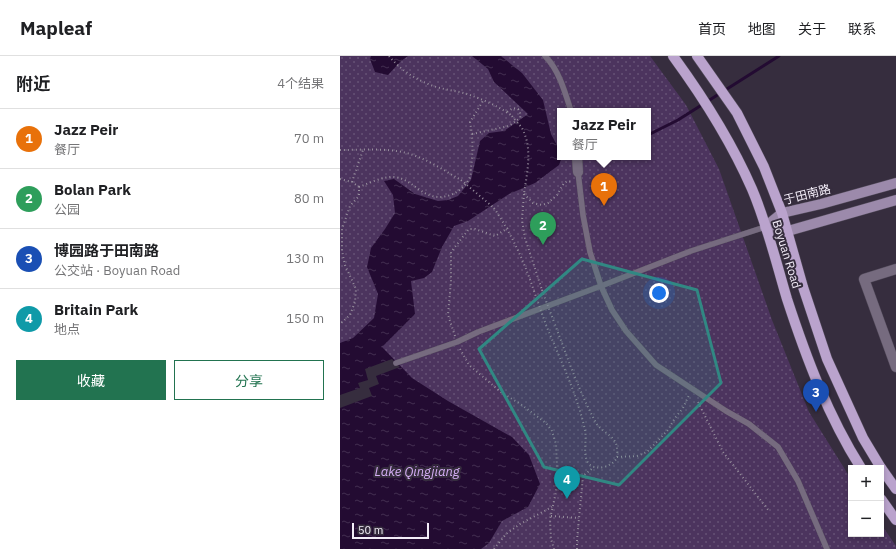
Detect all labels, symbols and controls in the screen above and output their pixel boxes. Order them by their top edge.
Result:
text: Mapleaf [20,16,92,40]
text: 首页 [698,20,726,38]
text: 地图 [748,20,776,38]
text: 关于 [798,20,826,38]
text: 联系 [848,20,876,38]
text: 附近 [16,73,50,95]
text: 4个结果 [277,75,324,92]
popup [557,108,651,160]
text: Jazz Peir [572,115,636,134]
text: Jazz Peir [54,120,118,139]
text: 1 [25,130,33,147]
text: 70 m [294,130,324,147]
text: 餐厅 [572,136,598,153]
text: 餐厅 [54,141,80,158]
pin: 1 [591,173,617,206]
text: Bolan Park [54,180,131,199]
street label: 于田南路 [782,181,832,207]
text: 2 [25,190,33,207]
text: 80 m [294,190,324,207]
text: 公园 [54,201,80,218]
pin: 2 [530,212,556,245]
street label: Boyuan Road [769,218,805,290]
text: 博园路于田南路 [54,241,159,260]
text: 3 [25,250,33,267]
text: 130 m [286,250,324,267]
text: 公交站 · Boyuan Road [54,262,180,279]
your location [649,283,669,303]
text: Britain Park [54,300,138,319]
text: 4 [25,310,33,327]
text: 150 m [286,310,324,327]
text: 地点 [54,321,80,338]
button: 收藏 [16,360,166,400]
button: 分享 [174,360,324,400]
pin: 3 [803,379,829,412]
water label: Lake Qingjiang [375,463,461,480]
map controls [848,465,884,537]
button: + [848,465,884,501]
pin: 4 [554,466,580,499]
button: − [848,501,884,537]
scale bar [352,521,429,540]
text: 50 m [358,523,383,537]

